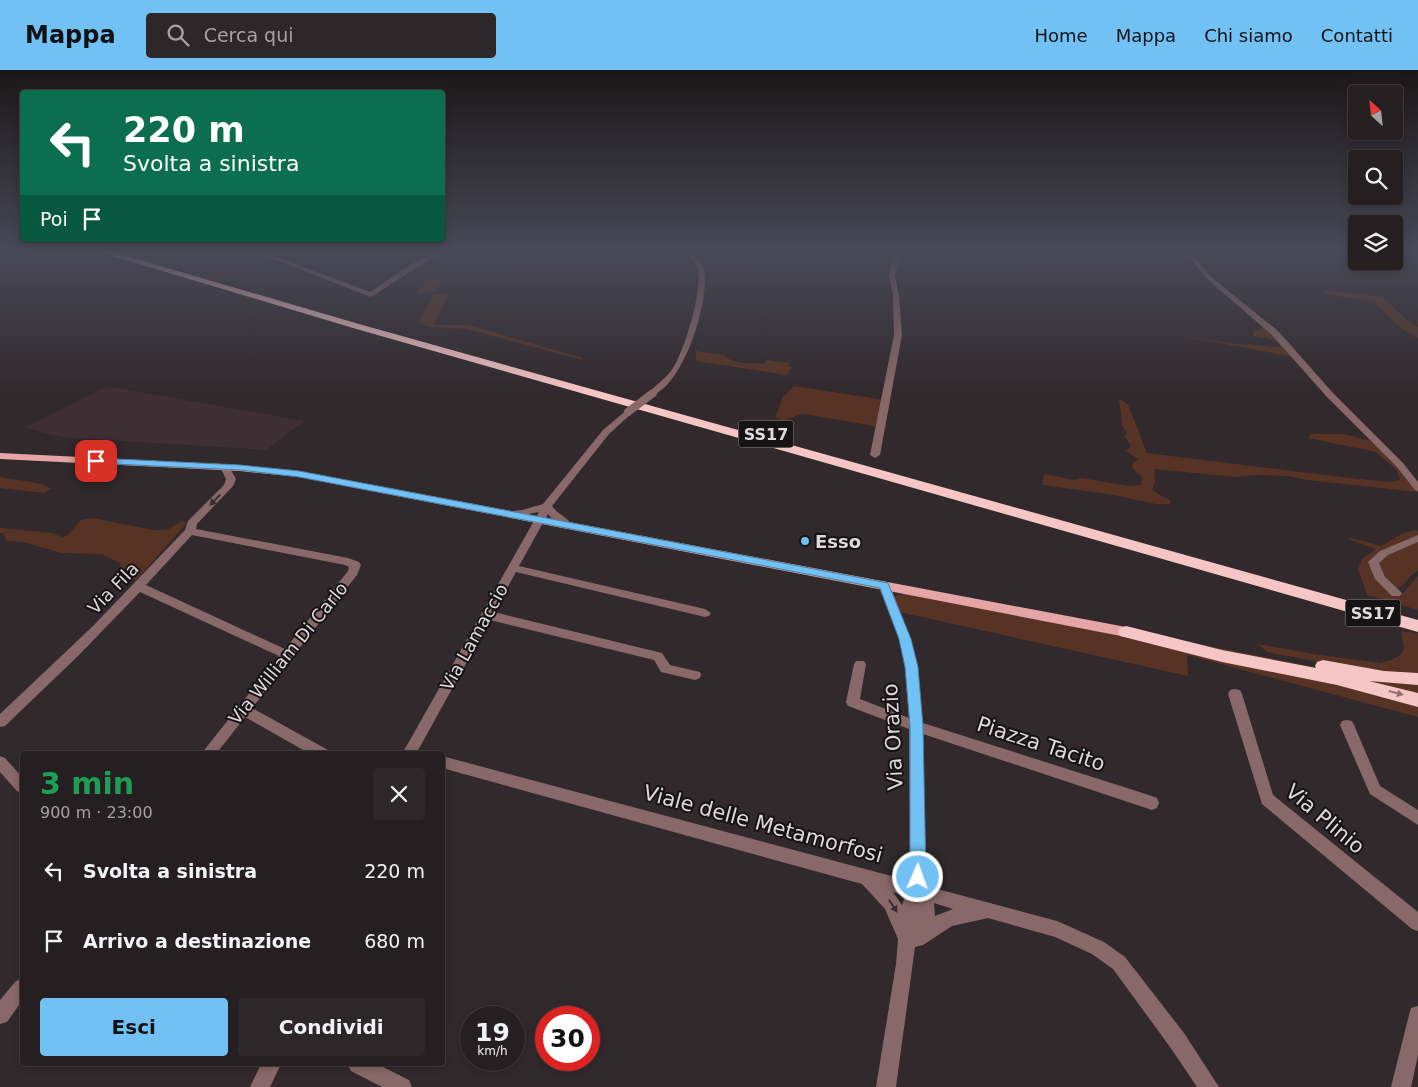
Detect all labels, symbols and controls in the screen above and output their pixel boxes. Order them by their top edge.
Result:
search box [146,13,496,58]
text: Mappa [25,21,116,49]
icon: search [164,21,192,49]
text: Cerca qui [204,24,294,46]
text: Home [1035,25,1088,46]
text: Mappa [1116,25,1176,46]
text: Chi siamo [1204,25,1293,46]
text: Contatti [1321,25,1393,46]
north arrow [1348,85,1402,140]
map controls [1348,85,1403,270]
icon: left [40,110,105,175]
text: 220 m [123,110,245,150]
button: search [1348,150,1403,205]
text: Svolta a sinistra [123,151,299,176]
icon: arrive [78,205,106,233]
text: Poi [40,208,68,230]
button: layers [1348,215,1403,270]
road number: SS17 [738,420,794,448]
pin [75,440,117,482]
icon: arrive [82,447,110,475]
one-way arrow [209,494,221,506]
place label: Esso [815,531,861,552]
marker: Esso [799,535,811,547]
street label: Via Fila [83,558,143,618]
street label: Via William Di Carlo [224,578,352,728]
street label: Via Lamaccio [436,580,512,694]
road number: SS17 [1346,600,1400,626]
street label: Via Orazio [878,683,908,791]
one-way arrow [1388,690,1403,698]
street label: Piazza Tacito [974,712,1108,776]
text: 3 min [40,766,134,801]
button: close [373,768,425,820]
street label: Via Plinio [1281,779,1369,859]
street label: Viale delle Metamorfosi [641,780,885,868]
text: 900 m · 23:00 [40,803,153,822]
position arrow [891,850,943,902]
icon: left [40,857,68,885]
text: Svolta a sinistra [83,860,257,882]
text: 220 m [364,860,425,882]
one-way arrow [888,899,897,912]
icon: arrive [40,927,68,955]
text: Arrivo a destinazione [83,930,311,952]
text: 680 m [364,930,425,952]
button: Esci [40,998,228,1056]
button: Condividi [238,998,425,1056]
speed limit sign: 30 [535,1006,600,1071]
text: 19 [475,1018,510,1047]
text: km/h [477,1044,508,1058]

